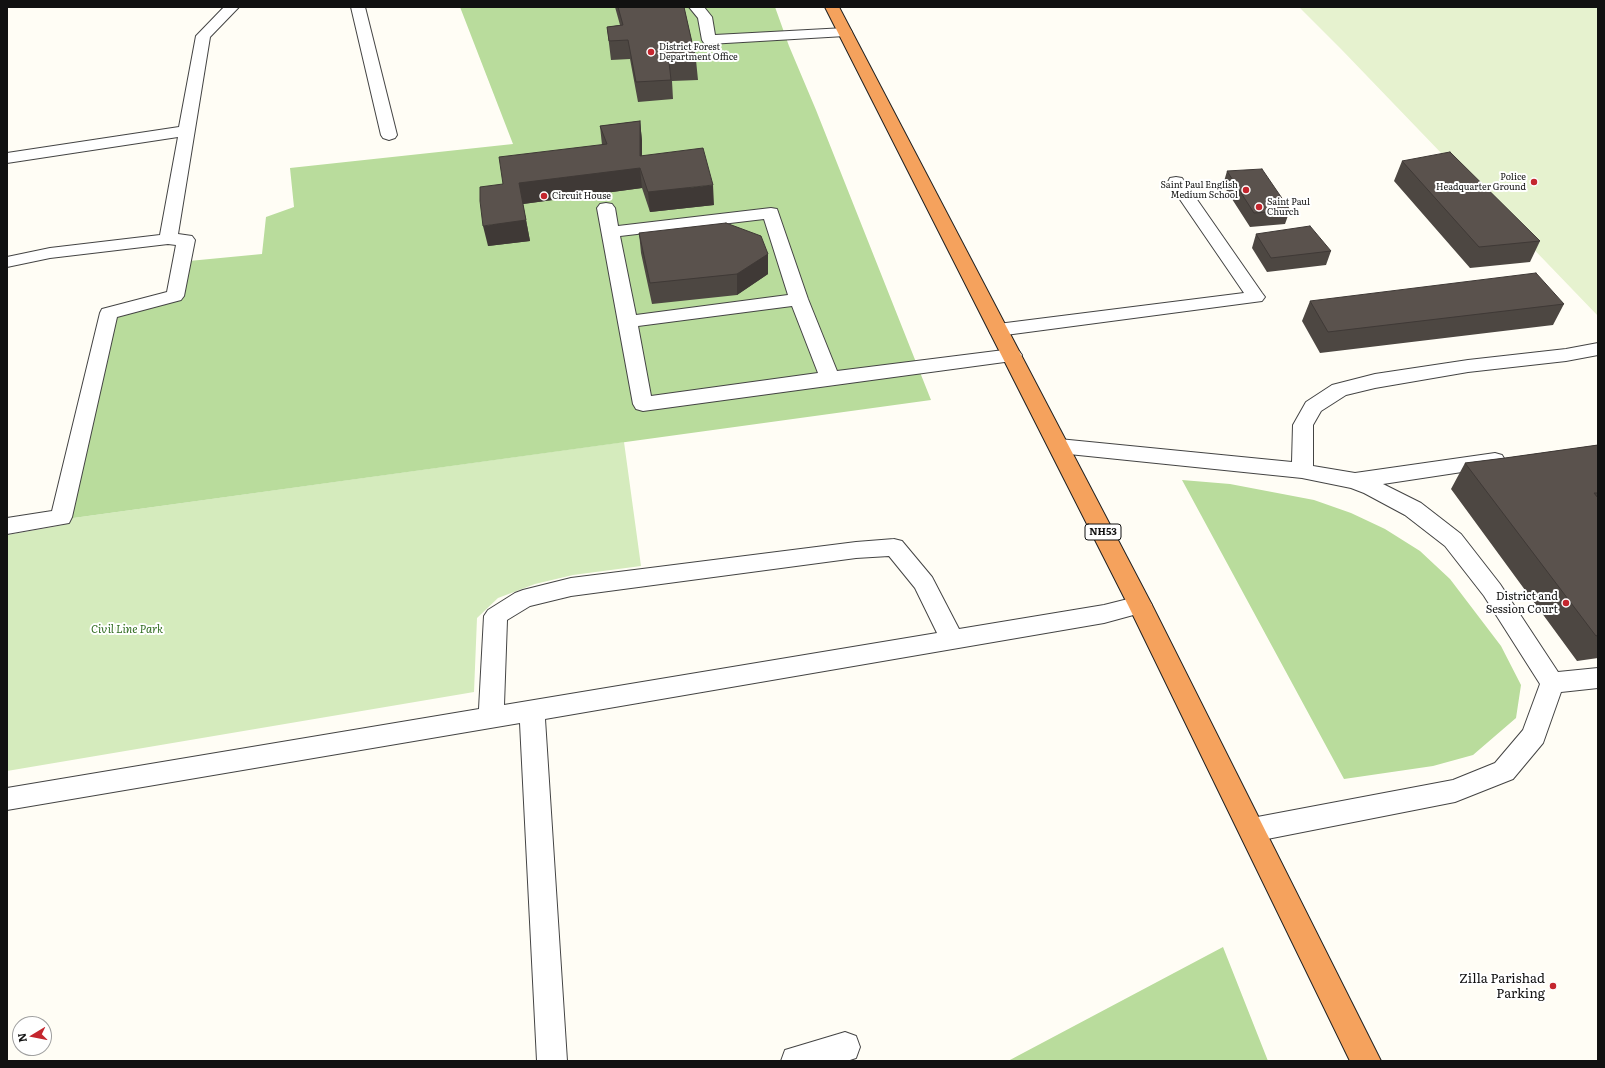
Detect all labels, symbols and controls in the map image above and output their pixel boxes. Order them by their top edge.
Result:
place label: District Forest Department Office [659,42,738,63]
marker: District Forest Department Office [646,47,656,57]
place label: Police Headquarter Ground [1436,172,1526,193]
marker: Police Headquarter Ground [1529,177,1539,187]
place label: Saint Paul English Medium School [1161,180,1238,201]
marker: Saint Paul English Medium School [1241,185,1251,195]
marker: Circuit House [539,191,549,201]
place label: Circuit House [552,191,611,201]
place label: Saint Paul Church [1267,197,1310,218]
marker: Saint Paul Church [1254,202,1264,212]
road number: NH53 [1085,524,1121,540]
place label: District and Session Court [1486,590,1558,616]
marker: District and Session Court [1561,598,1571,608]
park label: Civil Line Park [91,623,163,637]
place label: Zilla Parishad Parking [1459,971,1545,1002]
marker: Zilla Parishad Parking [1548,981,1558,991]
north arrow [12,1016,52,1056]
text: N [12,1032,30,1044]

